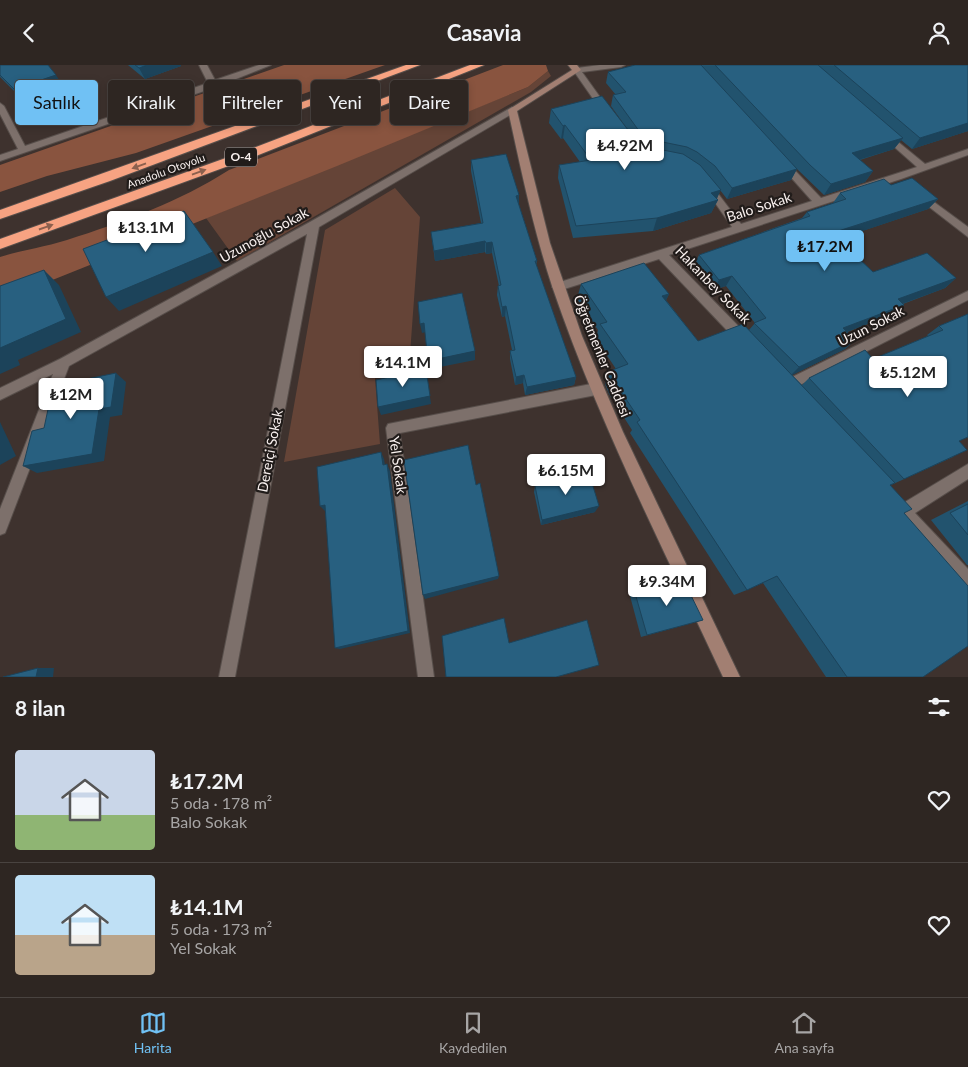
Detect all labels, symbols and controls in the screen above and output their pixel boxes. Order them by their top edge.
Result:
icon: back [15,19,43,47]
text: Casavia [447,19,521,46]
icon: person [925,19,953,47]
chip: Satılık [15,80,98,125]
chip: Kiralık [108,80,194,125]
chip: Filtreler [204,80,301,125]
chip: Yeni [311,80,380,125]
chip: Daire [390,80,468,125]
pin: ₺4.92M [584,129,666,171]
text: ₺4.92M [597,135,653,154]
road number: O-4 [225,147,257,166]
street label: Anadolu Otoyolu [125,150,207,191]
one-way arrow [132,163,147,170]
one-way arrow [192,168,207,176]
street label: Balo Sokak [724,188,794,225]
street label: Uzunoğlu Sokak [217,203,312,266]
pin: ₺13.1M [105,211,187,253]
text: ₺13.1M [118,217,174,236]
one-way arrow [39,223,54,231]
pin: ₺17.2M [784,229,866,272]
text: ₺17.2M [797,236,853,255]
street label: Hakanbey Sokak [672,242,755,328]
street label: Öğretmenler Caddesi [570,292,635,419]
street label: Uzun Sokak [835,301,908,350]
pin: ₺14.1M [362,345,444,388]
text: ₺14.1M [375,352,431,371]
pin: ₺5.12M [867,355,949,398]
text: ₺5.12M [880,362,936,381]
pin: ₺12M [41,377,101,420]
text: ₺12M [50,384,92,403]
street label: Dereiçi Sokak [253,407,286,494]
street label: Yel Sokak [386,435,411,496]
pin: ₺6.15M [525,453,607,496]
text: ₺6.15M [538,460,594,479]
pin: ₺9.34M [626,565,708,607]
text: ₺9.34M [639,571,695,590]
icon: filters [925,693,953,721]
text: 8 ilan [15,695,65,720]
text: ₺17.2M [170,768,244,793]
icon: home [55,770,115,830]
icon: heart [925,786,953,814]
text: 5 oda · 178 m² [170,793,272,812]
text: Balo Sokak [170,812,247,831]
text: ₺14.1M [170,894,244,919]
icon: home [55,895,115,955]
icon: heart [925,911,953,939]
text: 5 oda · 173 m² [170,919,272,938]
text: Yel Sokak [170,938,236,957]
tab: Harita [134,1009,172,1056]
tab: Kaydedilen [439,1009,507,1056]
tab: Ana sayfa [775,1009,834,1056]

